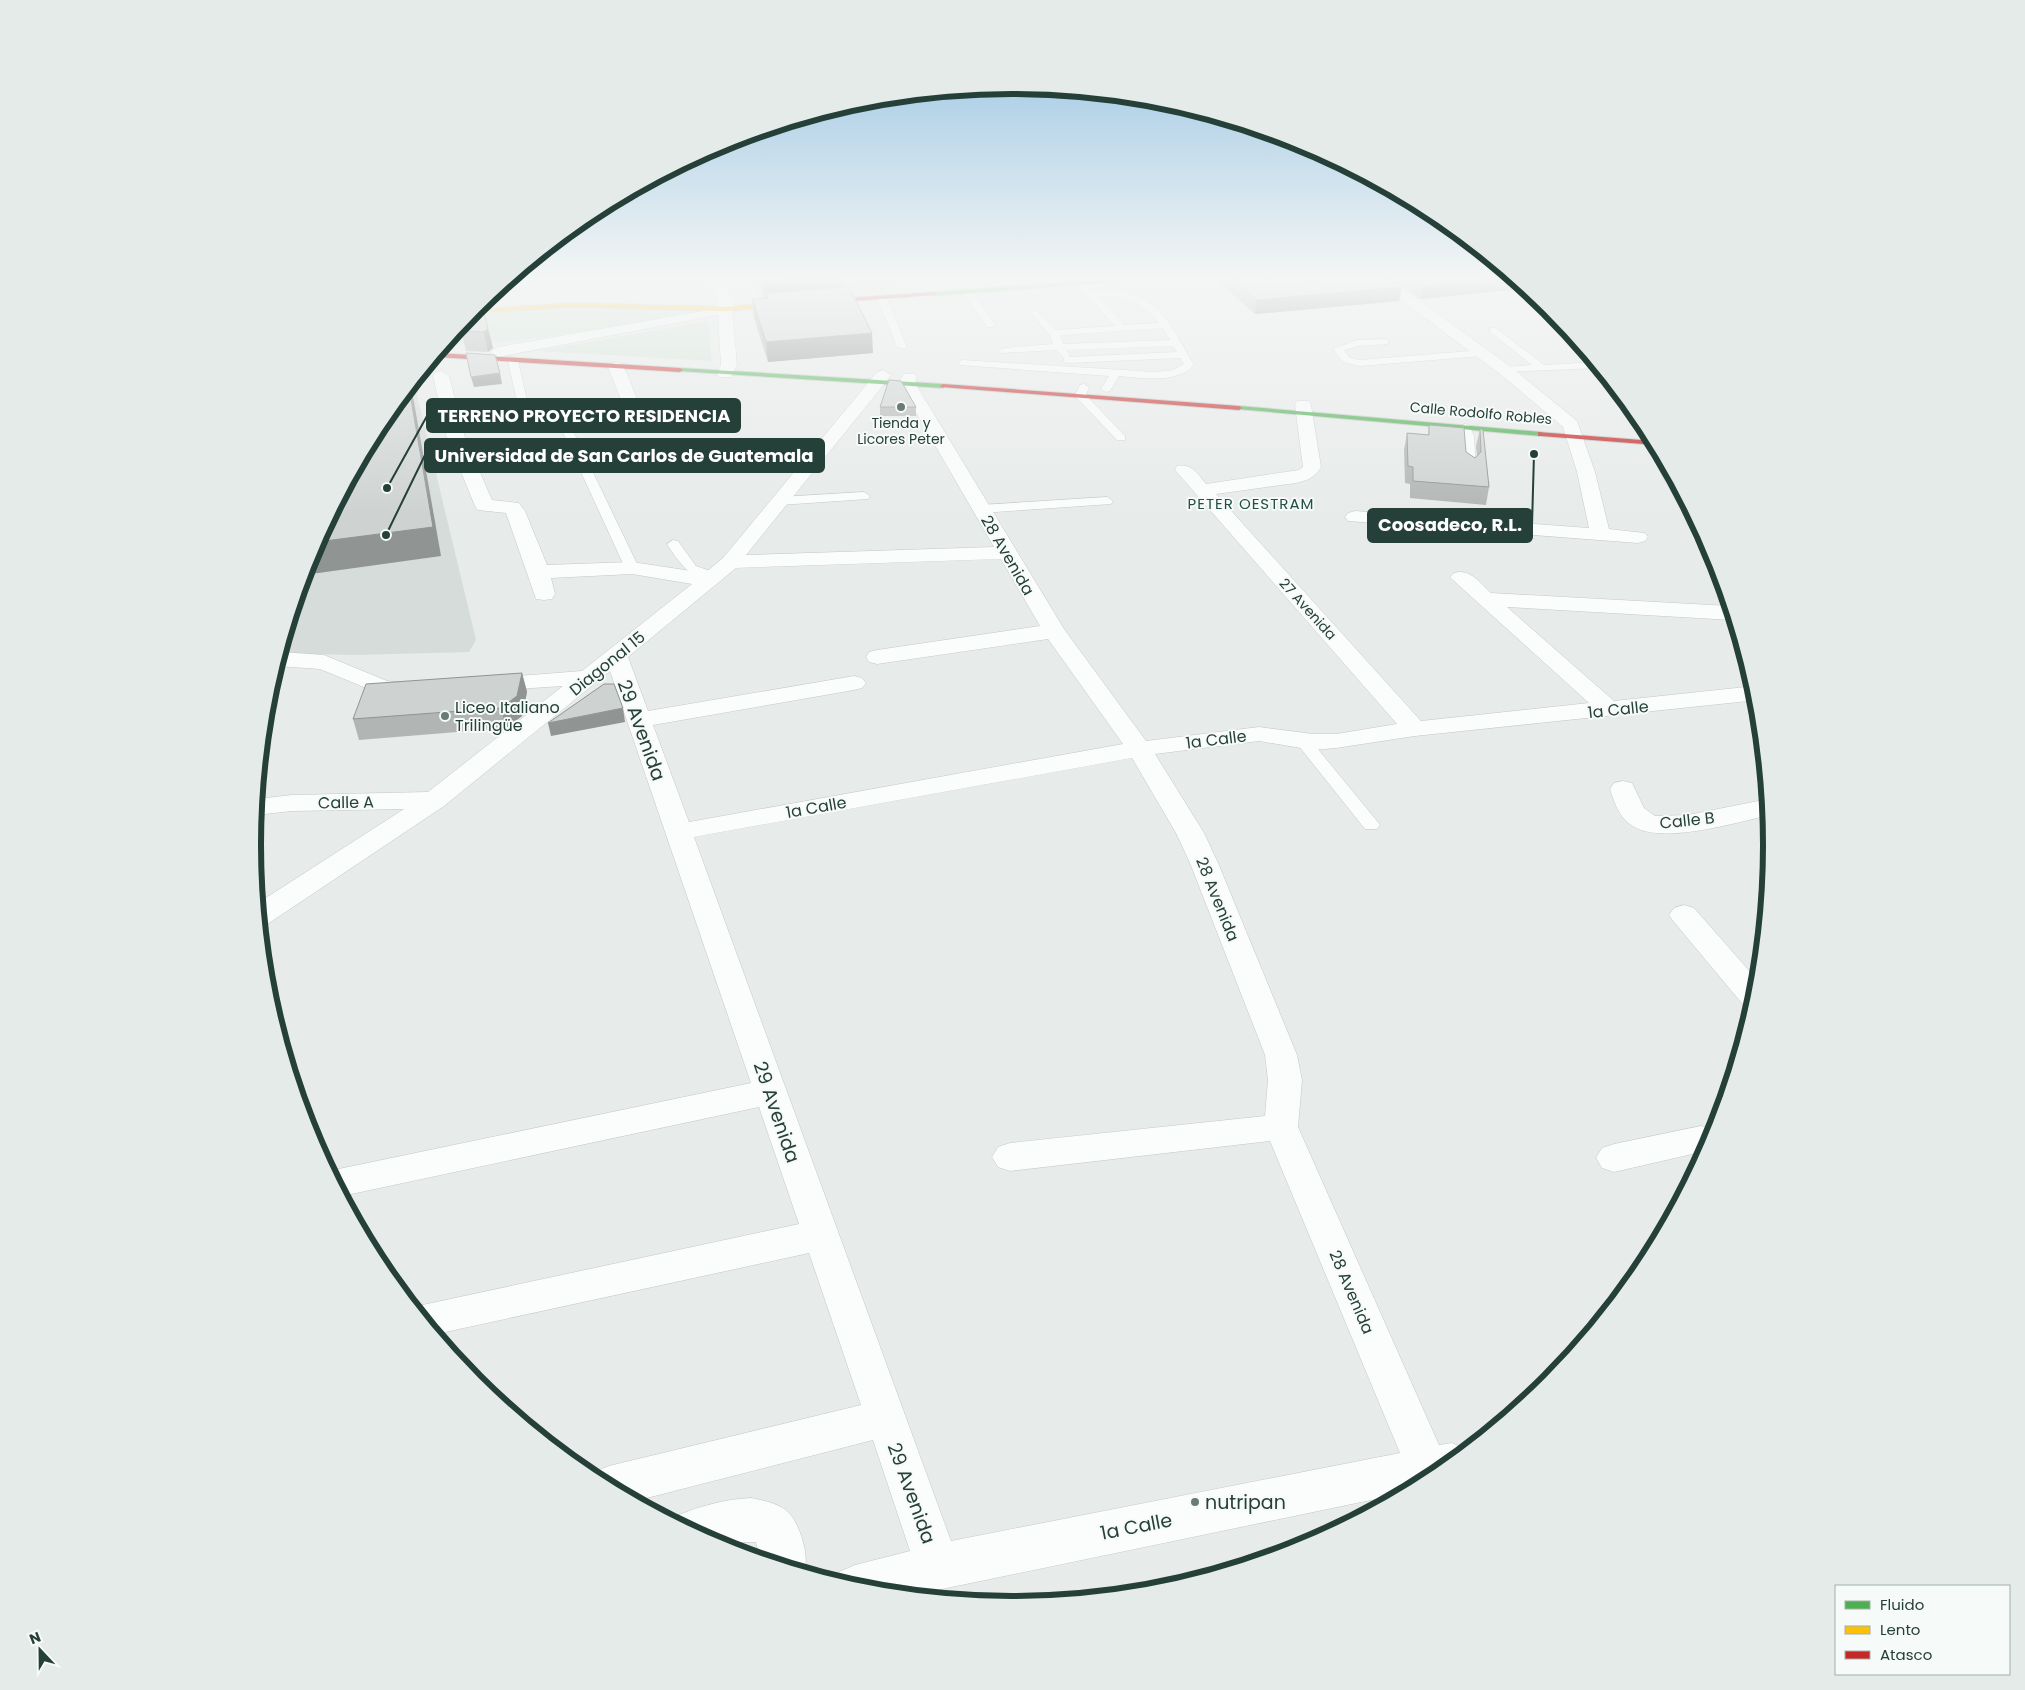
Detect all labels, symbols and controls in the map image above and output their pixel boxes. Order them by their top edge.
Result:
street label: Calle Rodolfo Robles [1409,397,1553,429]
callout: TERRENO PROYECTO RESIDENCIA [427,399,740,432]
marker: Tienda y Licores Peter [895,401,907,413]
text: TERRENO PROYECTO RESIDENCIA [438,403,730,428]
place label: Tienda y Licores Peter [857,413,945,449]
callout: Universidad de San Carlos de Guatemala [425,439,824,472]
text: Universidad de San Carlos de Guatemala [434,443,814,468]
district label: PETER OESTRAM [1188,493,1314,514]
callout: Coosadeco, R.L. [1368,509,1532,542]
street label: 28 Avenida [975,511,1040,600]
text: Coosadeco, R.L. [1378,512,1522,537]
street label: 27 Avenida [1275,574,1341,644]
street label: Diagonal 15 [564,626,650,701]
street label: 29 Avenida [611,676,672,784]
street label: 1a Calle [1586,695,1650,724]
place label: Liceo Italiano Trilingüe [455,696,560,737]
marker: Liceo Italiano Trilingüe [439,710,451,722]
street label: 1a Calle [1184,724,1248,755]
street label: Calle A [318,791,374,814]
street label: 1a Calle [784,791,848,824]
street label: Calle B [1658,806,1716,835]
street label: 28 Avenida [1190,854,1245,945]
street label: 29 Avenida [747,1058,807,1167]
street label: 28 Avenida [1324,1247,1380,1338]
street label: 29 Avenida [881,1439,942,1547]
place label: nutripan [1205,1489,1286,1516]
marker: nutripan [1189,1496,1201,1508]
street label: 1a Calle [1098,1506,1174,1547]
legend [1835,1585,2010,1675]
text: Fluido [1880,1594,1924,1615]
text: Lento [1880,1619,1920,1640]
north arrow [15,1625,65,1675]
text: N [27,1627,44,1649]
text: Atasco [1880,1644,1932,1665]

